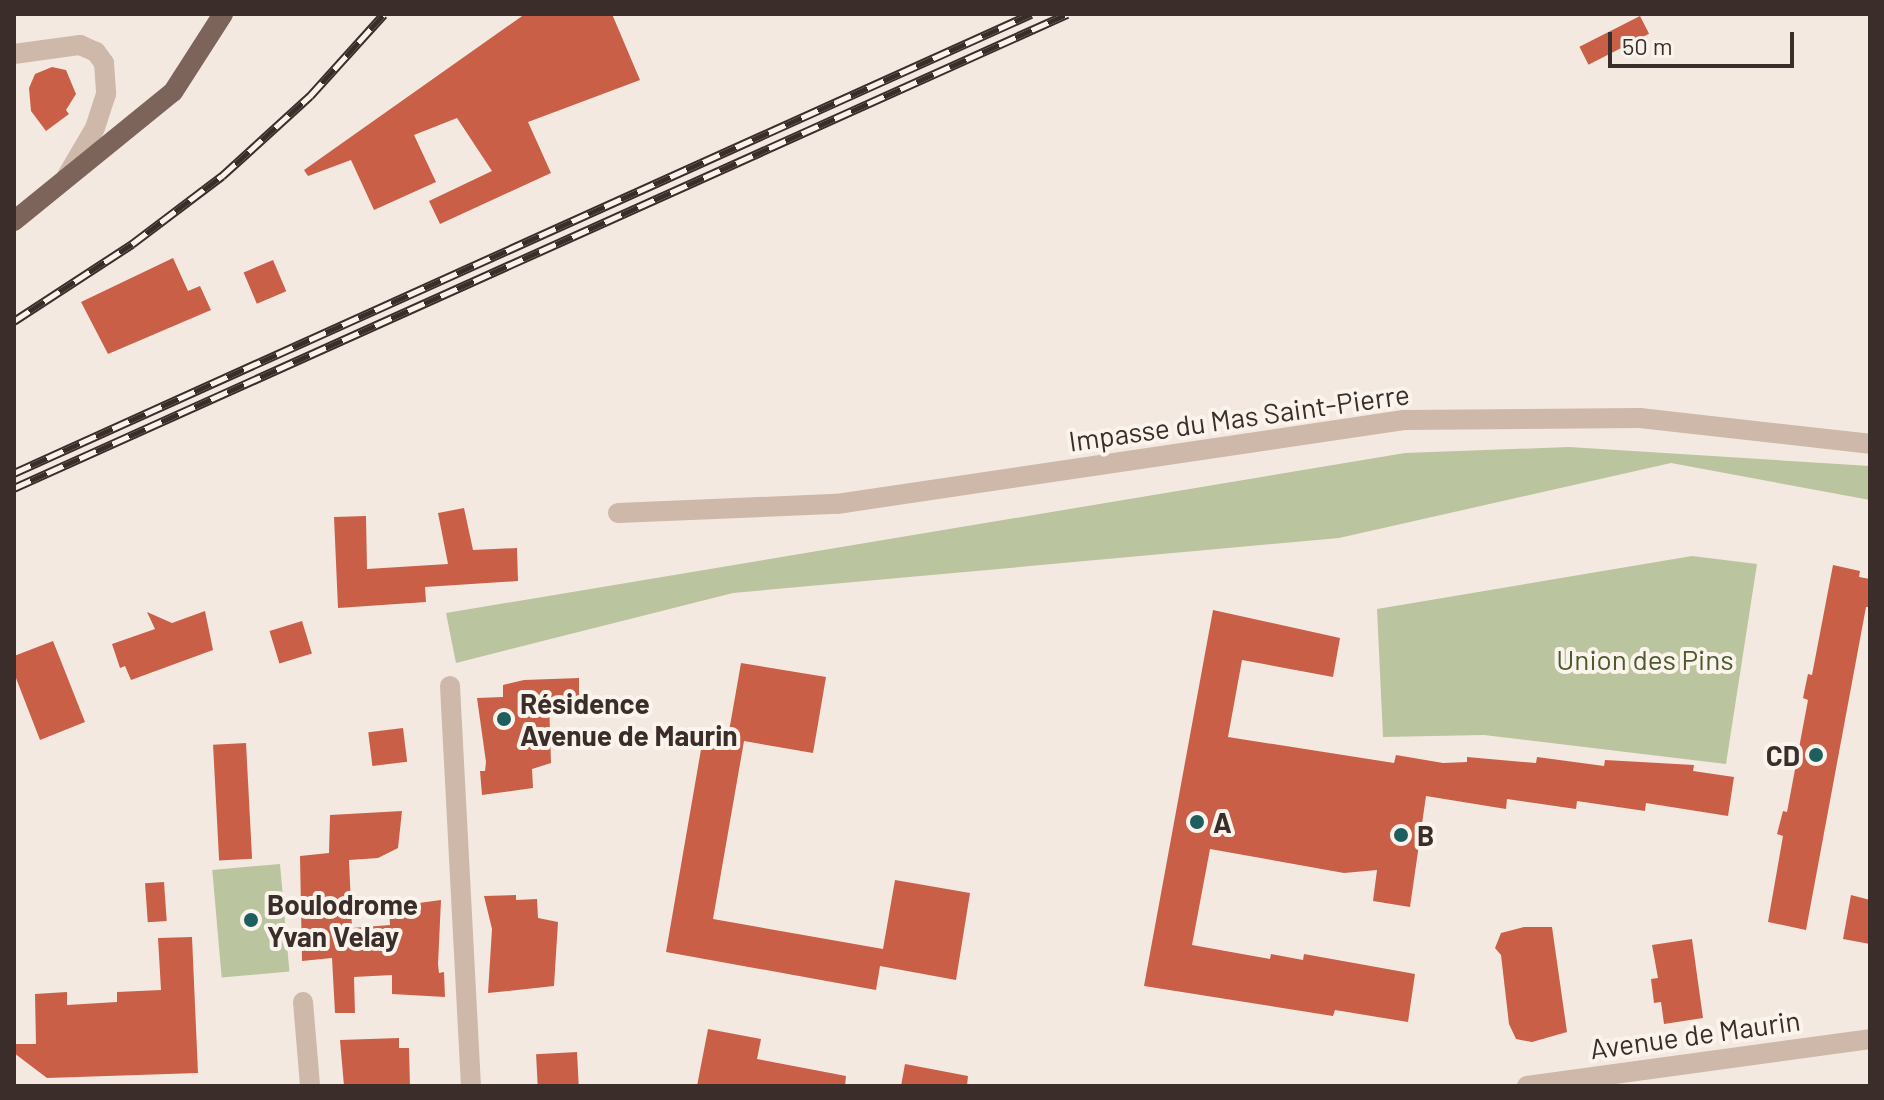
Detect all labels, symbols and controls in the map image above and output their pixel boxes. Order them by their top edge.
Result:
scale bar [1612,16,1798,66]
text: 50 m [1622,31,1673,60]
street label: Impasse du Mas Saint-Pierre [1066,376,1412,458]
park label: Union des Pins [1556,642,1734,676]
place label: Résidence Avenue de Maurin [520,686,738,752]
marker: Résidence Avenue de Maurin [495,710,513,728]
place label: CD [1766,738,1800,772]
marker: CD [1807,746,1825,764]
place label: A [1213,805,1232,839]
marker: A [1188,813,1206,831]
place label: B [1417,818,1434,852]
marker: B [1392,826,1410,844]
place label: Boulodrome Yvan Velay [267,887,418,953]
marker: Boulodrome Yvan Velay [242,911,260,929]
street label: Avenue de Maurin [1588,1003,1802,1065]

